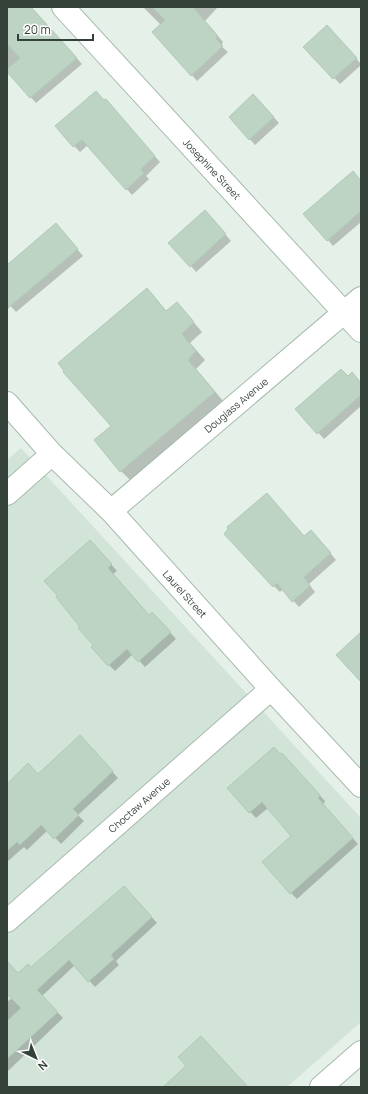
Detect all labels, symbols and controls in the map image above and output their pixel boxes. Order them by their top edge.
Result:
scale bar [18,16,93,42]
text: 20 m [24,21,51,38]
street label: Josephine Street [180,135,244,203]
street label: Douglass Avenue [201,374,271,436]
street label: Laurel Street [160,567,210,621]
street label: Choctaw Avenue [105,774,173,836]
north arrow [16,1038,56,1078]
text: N [35,1057,51,1074]

